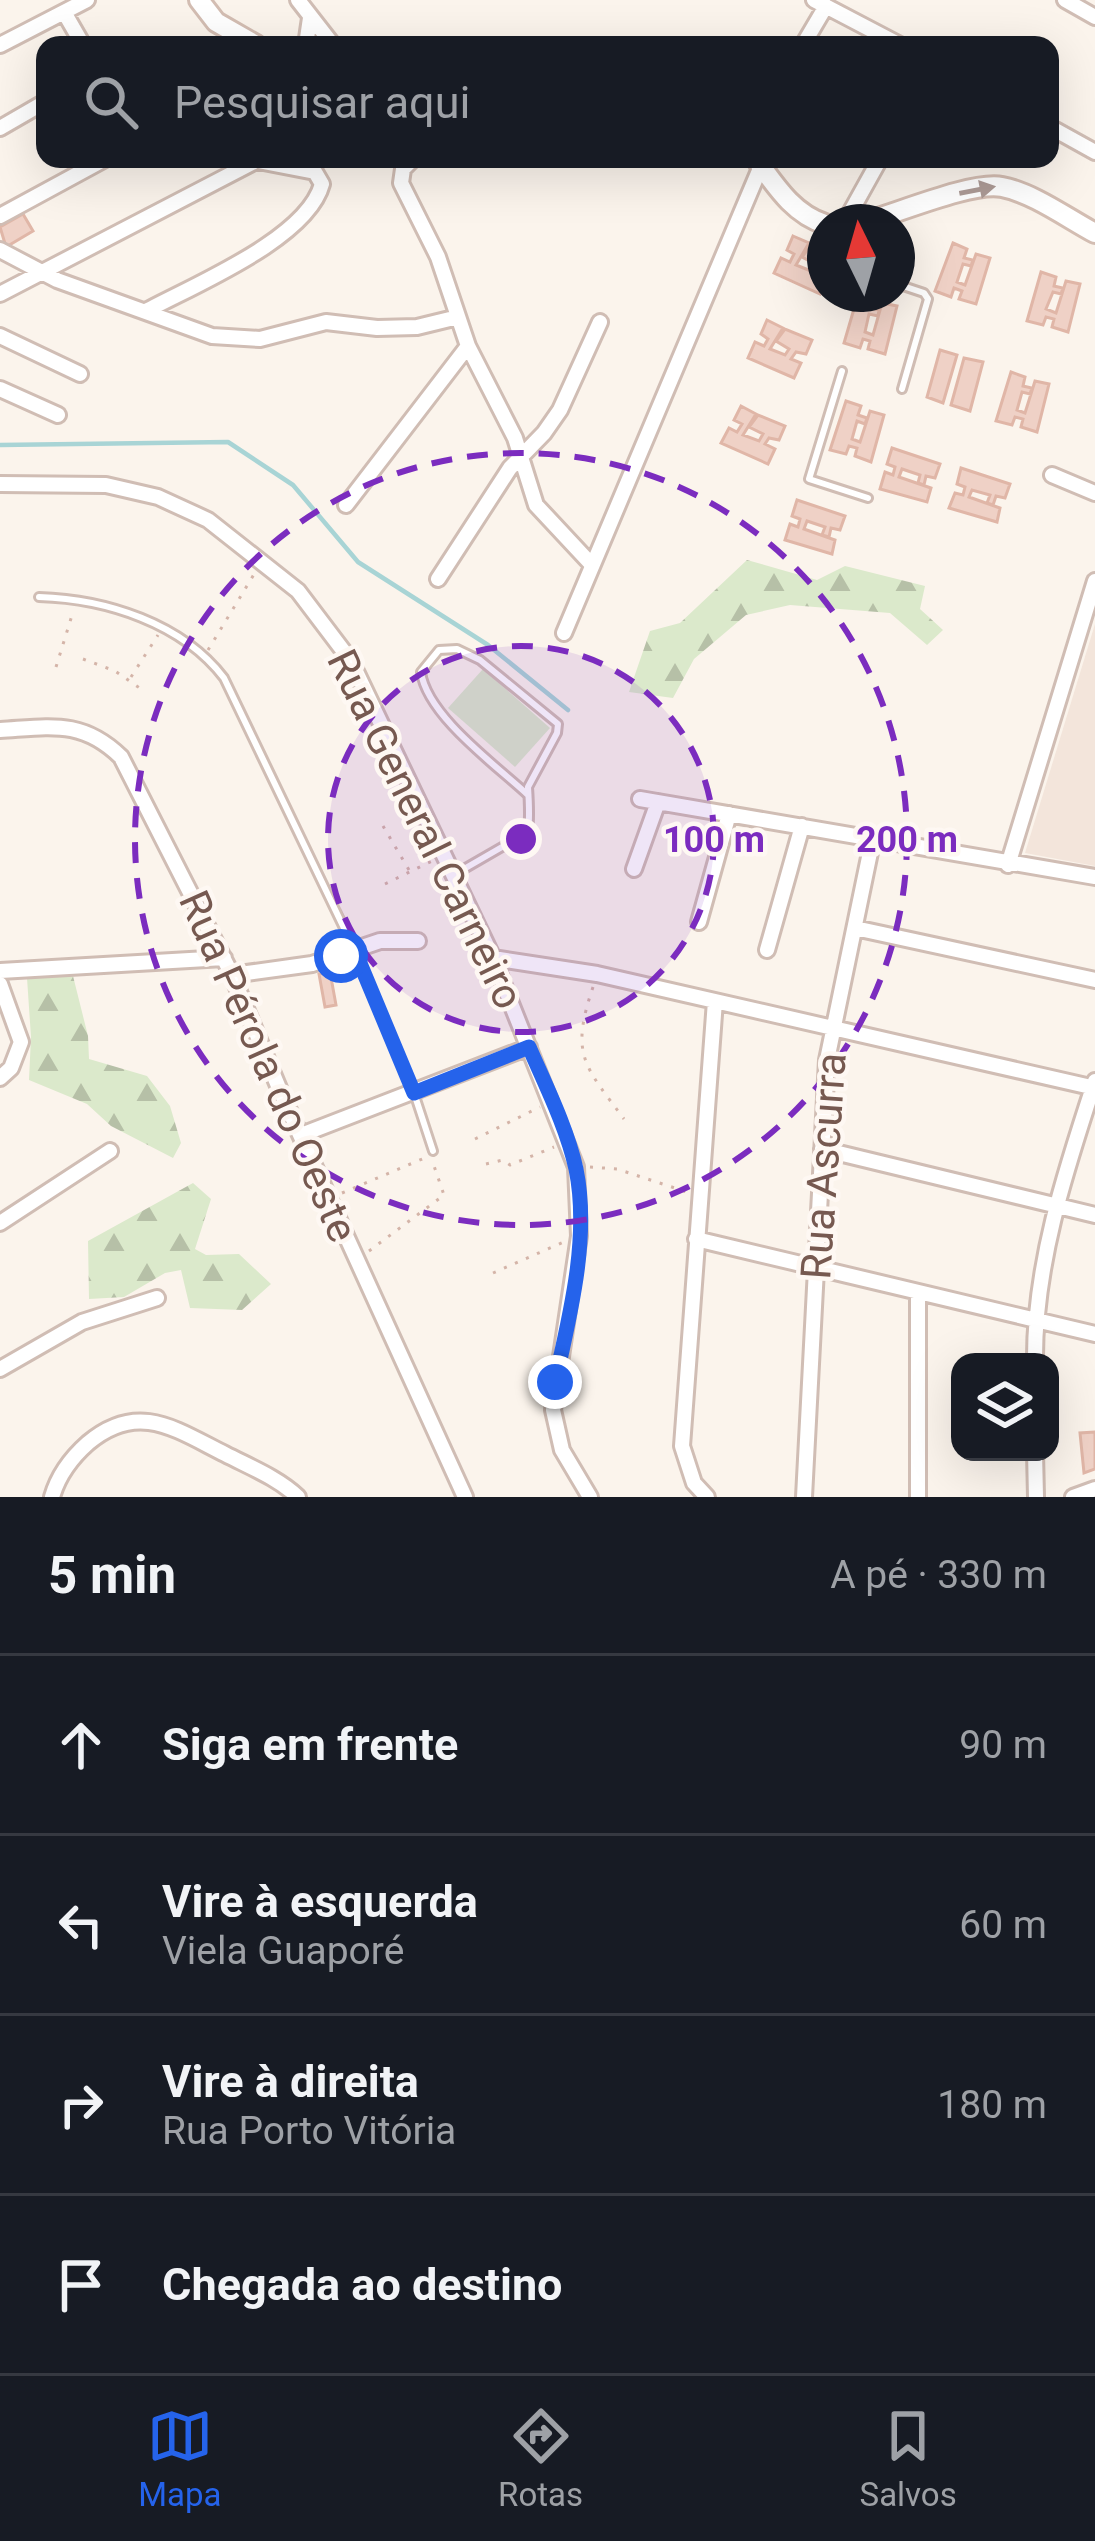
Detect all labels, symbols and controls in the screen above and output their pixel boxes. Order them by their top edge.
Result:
search box [36,36,1059,168]
icon: search [78,69,144,135]
text: Pesquisar aqui [174,76,470,129]
one-way arrow [959,180,997,199]
north arrow [807,204,915,312]
street label: Rua General Carneiro [317,642,534,1017]
centre of rings [500,818,542,860]
text: 100 m [663,819,765,861]
text: 200 m [856,819,958,861]
street label: Rua Pérola do Oeste [169,883,368,1249]
route start [314,929,368,983]
street label: Rua Ascurra [791,1051,856,1281]
map controls [951,1353,1059,1461]
button: layers [951,1353,1059,1461]
route end [528,1355,582,1409]
text: 5 min [48,1546,176,1605]
text: A pé · 330 m [830,1552,1047,1598]
icon: ahead [48,1712,114,1778]
text: Siga em frente [162,1718,458,1771]
text: 90 m [959,1722,1047,1768]
text: Vire à esquerda [162,1875,478,1928]
icon: left [48,1892,114,1958]
text: 60 m [959,1902,1047,1948]
text: Viela Guaporé [162,1928,404,1974]
text: Vire à direita [162,2055,419,2108]
icon: right [48,2072,114,2138]
text: 180 m [937,2082,1047,2128]
text: Rua Porto Vitória [162,2108,456,2154]
icon: arrive [48,2252,114,2318]
text: Chegada ao destino [162,2258,563,2311]
tab: Mapa [138,2403,222,2514]
tab: Rotas [498,2403,583,2514]
tab: Salvos [860,2403,957,2514]

